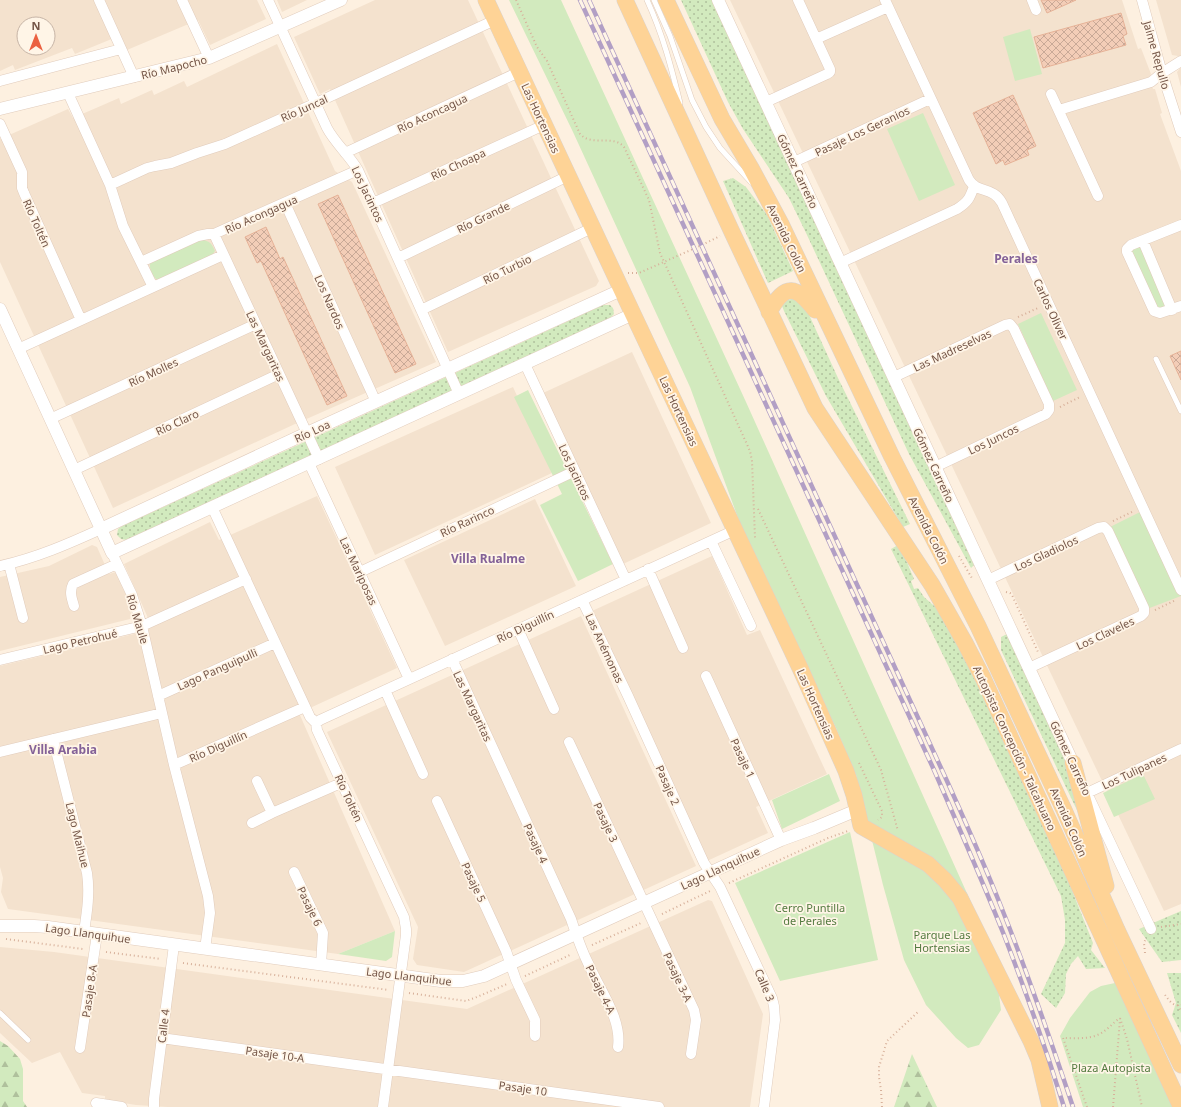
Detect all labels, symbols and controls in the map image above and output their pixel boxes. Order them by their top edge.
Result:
north arrow [16,16,56,56]
text: N [32,18,40,33]
street label: Jaime Repullo [1140,18,1174,91]
street label: Río Mapocho [139,51,209,82]
street label: Las Hortensias [518,80,564,156]
street label: Río Aconcagua [394,90,470,136]
street label: Río Juncal [278,91,330,125]
street label: Pasaje Los Geranios [812,102,912,160]
street label: Gómez Carreño [774,131,822,211]
street label: Río Choapa [428,145,488,183]
street label: Los Jacintos [348,163,388,225]
street label: Río Acongagua [222,191,300,237]
street label: Río Toltén [20,197,54,249]
street label: Río Grande [454,198,512,236]
street label: Avenida Colón [764,201,810,275]
district label: Perales [994,250,1038,267]
street label: Río Turbio [480,251,534,287]
street label: Los Nardos [311,272,349,332]
street label: Carlos Oliver [1030,276,1072,342]
street label: Las Margaritas [243,308,289,384]
street label: Las Madreselvas [910,325,994,375]
street label: Río Molles [126,354,180,390]
street label: Las Hortensias [656,373,702,449]
street label: Río Claro [153,405,201,439]
street label: Río Loa [292,416,332,446]
street label: Los Juncos [965,420,1021,458]
street label: Gómez Carreño [910,425,958,505]
street label: Los Jacintos [555,441,595,503]
street label: Avenida Colón [905,494,953,566]
street label: Río Rarinco [437,502,497,540]
street label: Los Gladiolos [1012,532,1080,574]
street label: Las Mariposas [337,534,381,608]
district label: Villa Rualme [451,550,525,567]
street label: Río Maule [123,592,153,646]
street label: Río Diguillín [494,606,556,646]
street label: Las Anémonas [582,611,628,685]
street label: Los Claveles [1073,613,1137,653]
street label: Lago Petrohué [41,625,119,657]
street label: Lago Panguipulli [175,645,259,693]
street label: Autopista Concepción - Talcahuano [970,663,1060,833]
street label: Las Hortensias [794,666,838,742]
street label: Las Margaritas [450,668,496,744]
street label: Gómez Carreño [1047,718,1095,798]
street label: Río Diguillín [187,727,249,765]
street label: Pasaje 1 [727,736,759,780]
district label: Villa Arabia [29,741,97,758]
street label: Los Tulipanes [1099,749,1169,793]
street label: Pasaje 2 [653,763,683,807]
street label: Río Toltén [331,772,367,824]
street label: Avenida Colón [1047,785,1091,859]
street label: Pasaje 3 [590,800,622,844]
street label: Lago Maihue [63,801,93,869]
street label: Pasaje 4 [520,821,552,866]
street label: Lago Llanquihue [678,843,762,893]
street label: Pasaje 5 [458,860,490,904]
street label: Pasaje 6 [294,884,326,928]
park label: Cerro Puntilla de Perales [775,900,845,928]
street label: Lago Llanquihue [44,920,132,946]
park label: Parque Las Hortensias [914,927,970,955]
street label: Pasaje 3-A [660,950,696,1005]
street label: Pasaje 4-A [583,962,620,1017]
street label: Pasaje 8-A [78,963,100,1018]
street label: Lago Llanquihue [365,963,453,989]
street label: Calle 3 [751,966,779,1004]
street label: Calle 4 [153,1007,173,1044]
street label: Pasaje 10-A [245,1042,306,1066]
park label: Plaza Autopista [1071,1060,1151,1075]
street label: Pasaje 10 [498,1077,548,1099]

